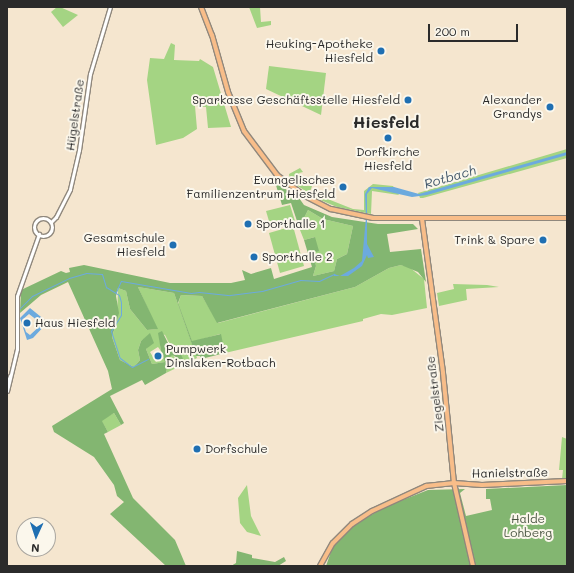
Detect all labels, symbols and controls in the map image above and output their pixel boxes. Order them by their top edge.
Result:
scale bar [430,16,520,42]
text: 200 m [435,23,470,39]
place label: Heuking-Apotheke Hiesfeld [266,37,373,65]
marker: Heuking-Apotheke Hiesfeld [376,46,386,56]
street label: Hügelstraße [63,78,87,152]
place label: Sparkasse Geschäftsstelle Hiesfeld [192,93,400,107]
place label: Alexander Grandys [482,93,542,121]
marker: Sparkasse Geschäftsstelle Hiesfeld [403,95,413,105]
marker: Alexander Grandys [545,102,555,112]
district label: Hiesfeld [353,112,419,132]
marker: Dorfkirche Hiesfeld [383,133,393,143]
place label: Dorfkirche Hiesfeld [356,145,420,173]
water label: Rotbach [422,162,478,192]
place label: Evangelisches Familienzentrum Hiesfeld [187,173,335,201]
marker: Evangelisches Familienzentrum Hiesfeld [338,182,348,192]
place label: Sporthalle 1 [256,217,325,231]
marker: Sporthalle 1 [243,219,253,229]
place label: Gesamtschule Hiesfeld [84,231,165,259]
place label: Trink & Spare [454,233,535,247]
marker: Trink & Spare [538,235,548,245]
marker: Gesamtschule Hiesfeld [168,240,178,250]
place label: Sporthalle 2 [262,250,333,264]
marker: Sporthalle 2 [249,252,259,262]
place label: Haus Hiesfeld [35,316,115,330]
marker: Haus Hiesfeld [22,318,32,328]
place label: Pumpwerk Dinslaken-Rotbach [166,342,275,370]
marker: Pumpwerk Dinslaken-Rotbach [153,351,163,361]
street label: Ziegelstraße [423,355,447,433]
place label: Dorfschule [205,442,268,456]
marker: Dorfschule [192,444,202,454]
street label: Hanielstraße [472,465,548,481]
park label: Halde Lohberg [504,512,552,540]
north arrow [16,517,56,557]
text: N [31,541,40,556]

